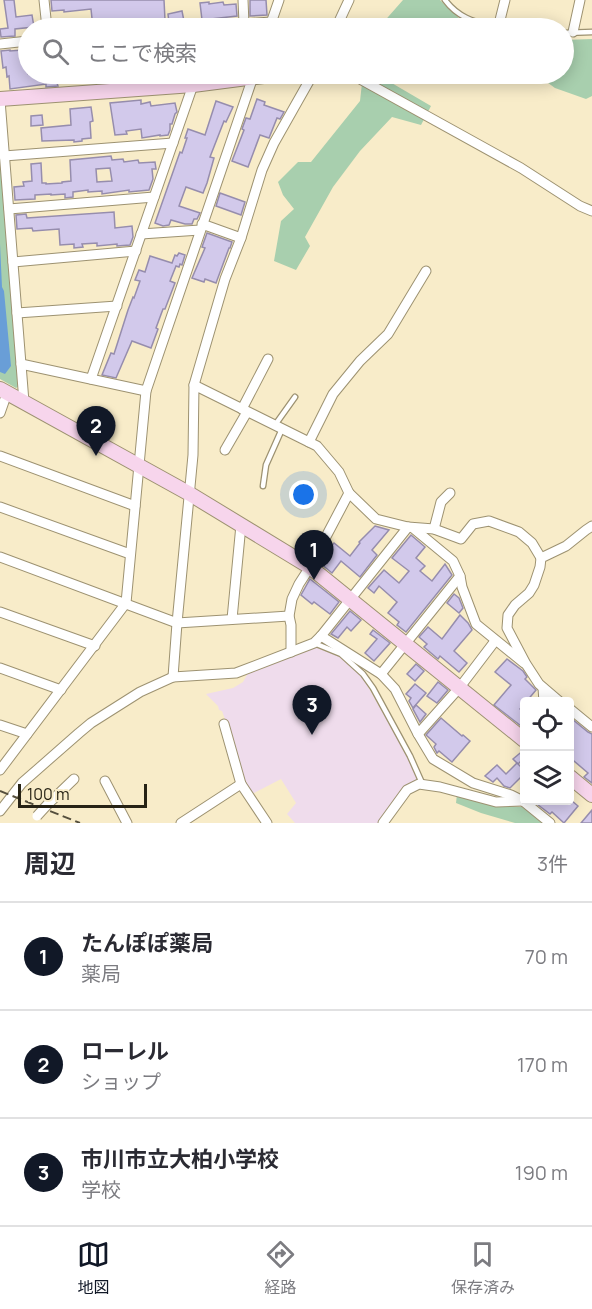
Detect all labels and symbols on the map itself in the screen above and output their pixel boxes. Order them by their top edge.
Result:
pin: 2 [76,406,116,456]
your location [289,480,318,509]
pin: 1 [294,530,334,580]
pin: 3 [292,686,332,735]
scale bar [18,781,147,808]

